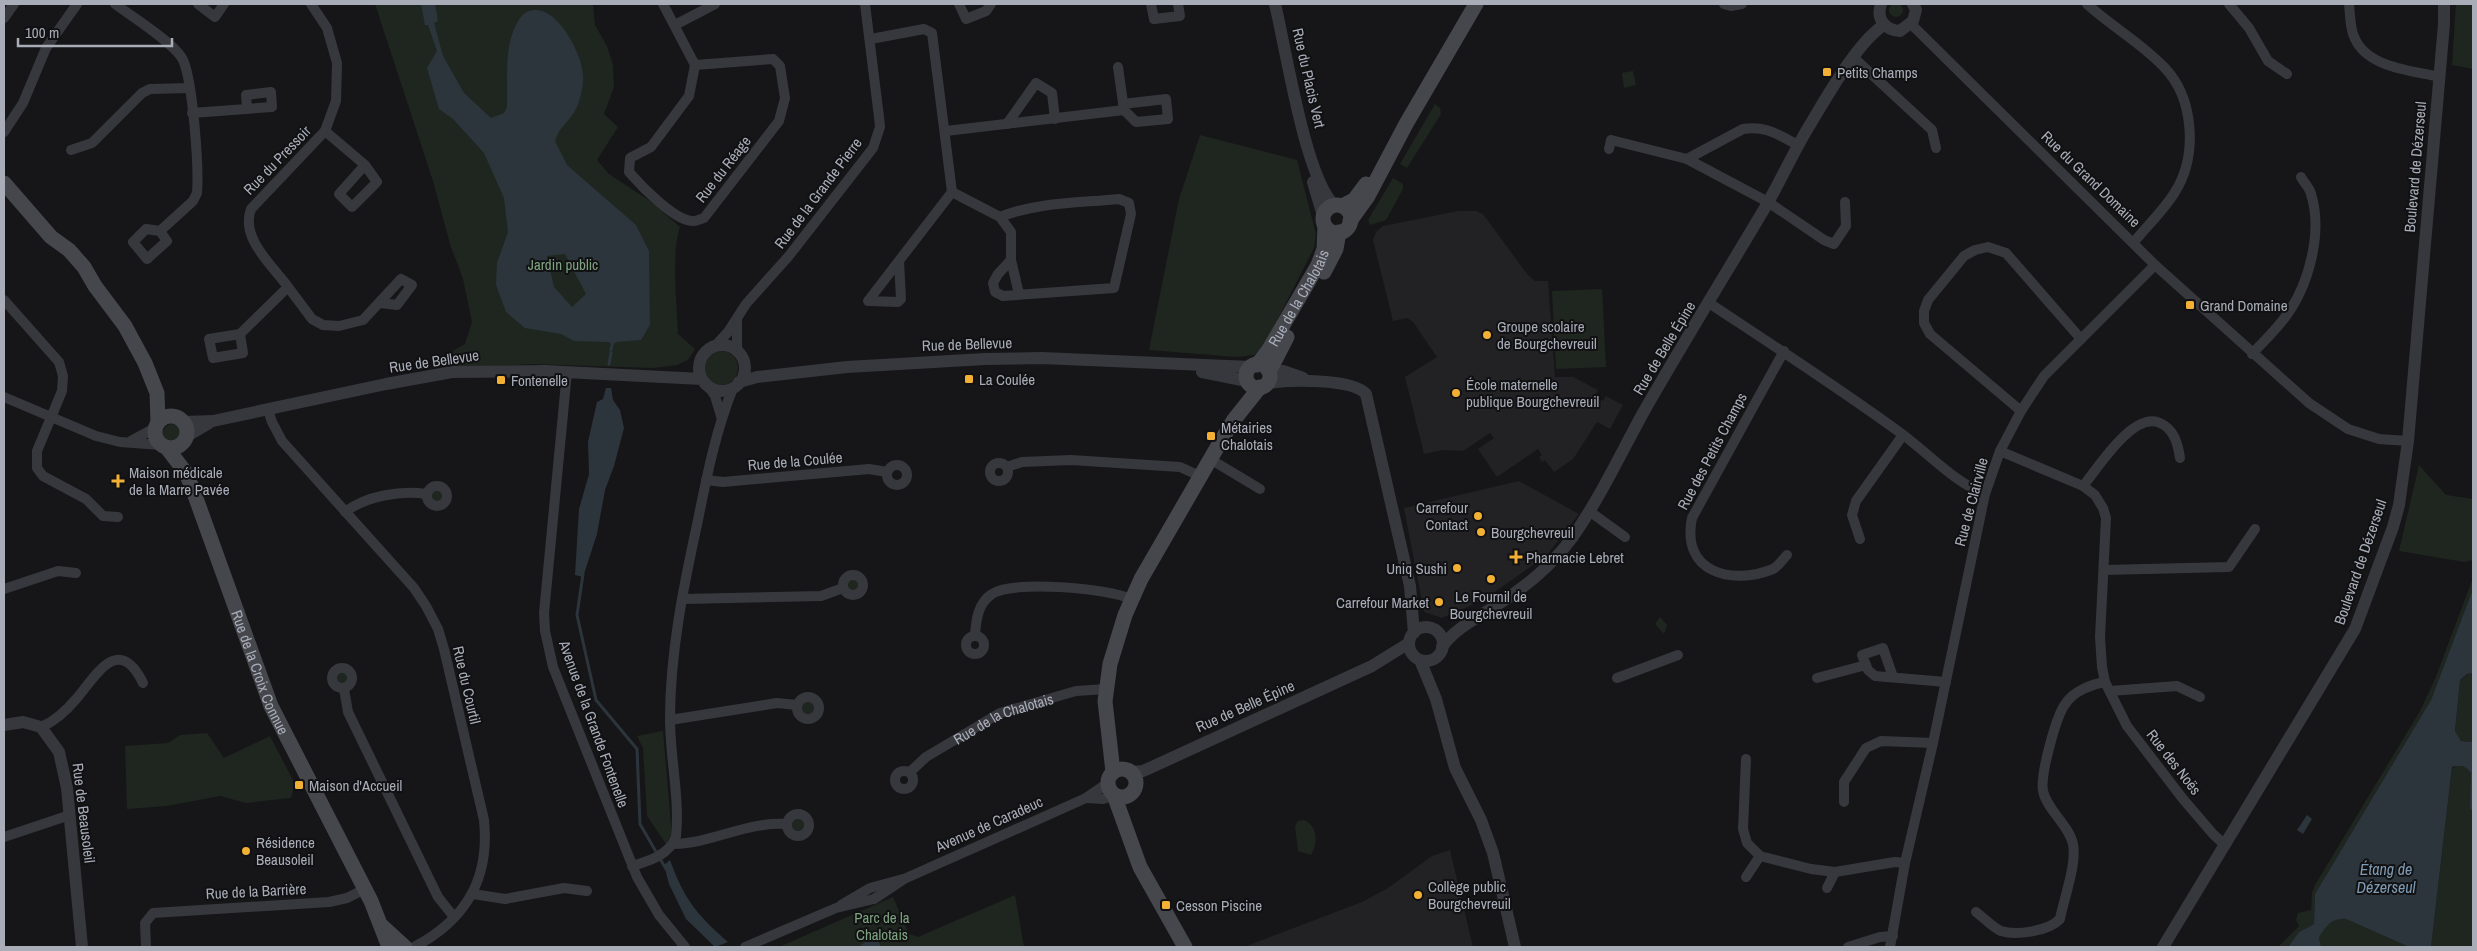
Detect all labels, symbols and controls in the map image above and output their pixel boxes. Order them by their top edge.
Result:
scale bar [18,15,171,47]
text: 100 m [25,22,59,43]
street label: Rue du Placis Vert [1287,26,1331,131]
place label: Petits Champs [1837,62,1918,83]
marker: Petits Champs [1821,66,1833,78]
street label: Boulevard de Dézerseul [2399,101,2431,233]
street label: Rue du Pressoir [239,121,315,199]
street label: Rue du Grand Domaine [2037,126,2145,232]
street label: Rue du Réage [690,131,756,207]
street label: Rue de la Grande Pierre [769,133,867,253]
street label: Rue de la Chalotais [1263,247,1333,350]
park label: Jardin public [528,254,598,275]
place label: Grand Domaine [2200,295,2288,316]
street label: Rue de Belle Épine [1628,297,1700,399]
marker: Grand Domaine [2184,299,2196,311]
place label: Groupe scolaire de Bourgchevreuil [1497,316,1597,354]
marker: Groupe scolaire de Bourgchevreuil [1481,329,1493,341]
street label: Rue de Bellevue [922,332,1013,356]
street label: Rue de Bellevue [388,344,480,378]
place label: La Coulée [979,369,1035,390]
place label: Fontenelle [511,370,568,391]
marker: La Coulée [963,373,975,385]
marker: Fontenelle [495,374,507,386]
place label: École maternelle publique Bourgchevreuil [1466,374,1599,412]
marker: École maternelle publique Bourgchevreuil [1450,387,1462,399]
street label: Rue des Petits Champs [1672,389,1752,513]
place label: Métairies Chalotais [1221,417,1273,455]
marker: Métairies Chalotais [1205,430,1217,442]
street label: Rue de la Coulée [747,446,843,476]
street label: Rue de Clairville [1949,455,1993,549]
place label: Maison médicale de la Marre Pavée [129,462,230,500]
marker: Maison médicale de la Marre Pavée [111,474,125,488]
place label: Carrefour Contact [1416,497,1469,535]
street label: Boulevard de Dézerseul [2329,497,2391,627]
marker: Carrefour Contact [1472,510,1484,522]
place label: Bourgchevreuil [1491,522,1574,543]
marker: Bourgchevreuil [1475,526,1487,538]
place label: Pharmacie Lebret [1526,547,1624,568]
marker: Pharmacie Lebret [1510,551,1522,563]
place label: Uniq Sushi [1386,558,1447,579]
marker: Uniq Sushi [1451,562,1463,574]
marker: Le Fournil de Bourgchevreuil [1485,573,1497,585]
place label: Le Fournil de Bourgchevreuil [1450,586,1532,624]
place label: Carrefour Market [1336,592,1430,613]
marker: Carrefour Market [1433,596,1445,608]
street label: Rue de la Croix Connue [227,607,294,738]
street label: Avenue de la Grande Fontenelle [554,637,634,811]
street label: Rue du Courtil [448,644,486,726]
street label: Rue de Belle Épine [1192,675,1298,737]
street label: Rue de la Chalotais [949,688,1056,749]
street label: Rue des Noës [2142,725,2206,799]
street label: Rue de Beausoleil [67,762,101,864]
place label: Maison d'Accueil [309,775,402,796]
marker: Maison d'Accueil [293,779,305,791]
street label: Avenue de Caradeuc [931,791,1046,857]
place label: Résidence Beausoleil [256,832,315,870]
marker: Résidence Beausoleil [240,845,252,857]
water label: Étang de Dézerseul [2356,858,2417,898]
place label: Collège public Bourgchevreuil [1428,876,1511,914]
street label: Rue de la Barrière [205,878,307,904]
marker: Collège public Bourgchevreuil [1412,889,1424,901]
place label: Cesson Piscine [1176,895,1262,916]
marker: Cesson Piscine [1160,899,1172,911]
park label: Parc de la Chalotais [854,907,910,945]

